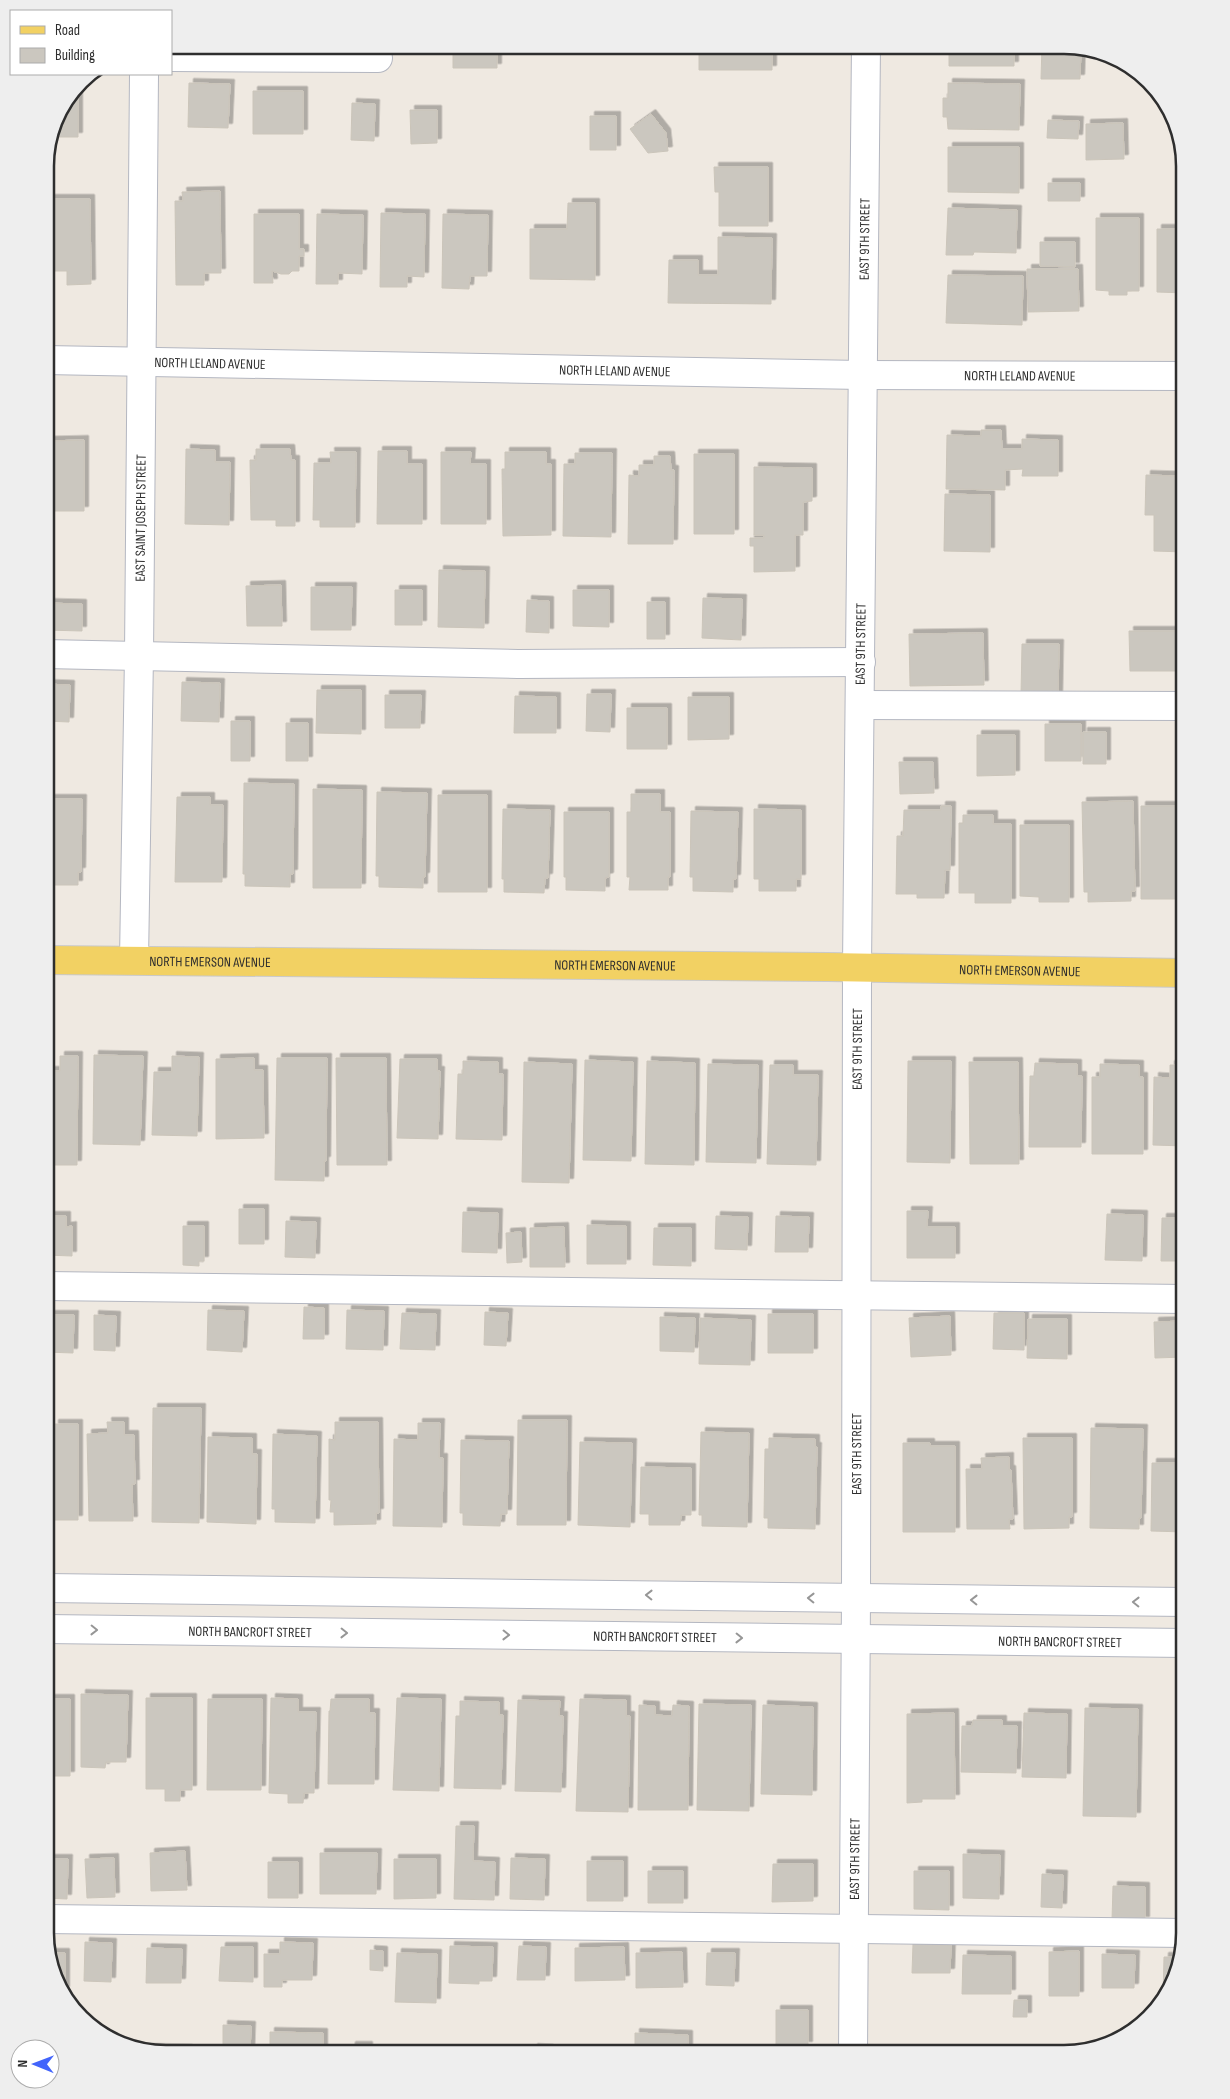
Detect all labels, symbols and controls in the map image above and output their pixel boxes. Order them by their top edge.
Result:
legend [10,10,172,75]
text: Road [55,21,80,40]
text: Building [55,46,95,65]
street label: EAST 9TH STREET [856,198,874,280]
street label: NORTH LELAND AVENUE [154,354,266,373]
street label: NORTH LELAND AVENUE [559,361,671,380]
street label: NORTH LELAND AVENUE [964,367,1076,385]
street label: EAST SAINT JOSEPH STREET [132,454,150,582]
street label: EAST 9TH STREET [852,603,870,685]
street label: NORTH EMERSON AVENUE [149,953,271,971]
street label: NORTH EMERSON AVENUE [554,957,676,975]
street label: NORTH EMERSON AVENUE [959,961,1081,980]
street label: EAST 9TH STREET [849,1008,866,1090]
street label: EAST 9TH STREET [848,1413,865,1495]
one-way arrow [645,1590,653,1601]
one-way arrow [807,1593,815,1603]
one-way arrow [970,1595,978,1605]
one-way arrow [1132,1596,1140,1607]
street label: NORTH BANCROFT STREET [188,1623,312,1641]
one-way arrow [90,1625,98,1635]
one-way arrow [340,1628,348,1638]
street label: NORTH BANCROFT STREET [593,1628,717,1646]
one-way arrow [503,1630,511,1640]
one-way arrow [735,1633,743,1643]
street label: NORTH BANCROFT STREET [998,1633,1122,1651]
street label: EAST 9TH STREET [846,1818,864,1900]
north arrow [10,2039,60,2089]
text: N [14,2060,31,2068]

